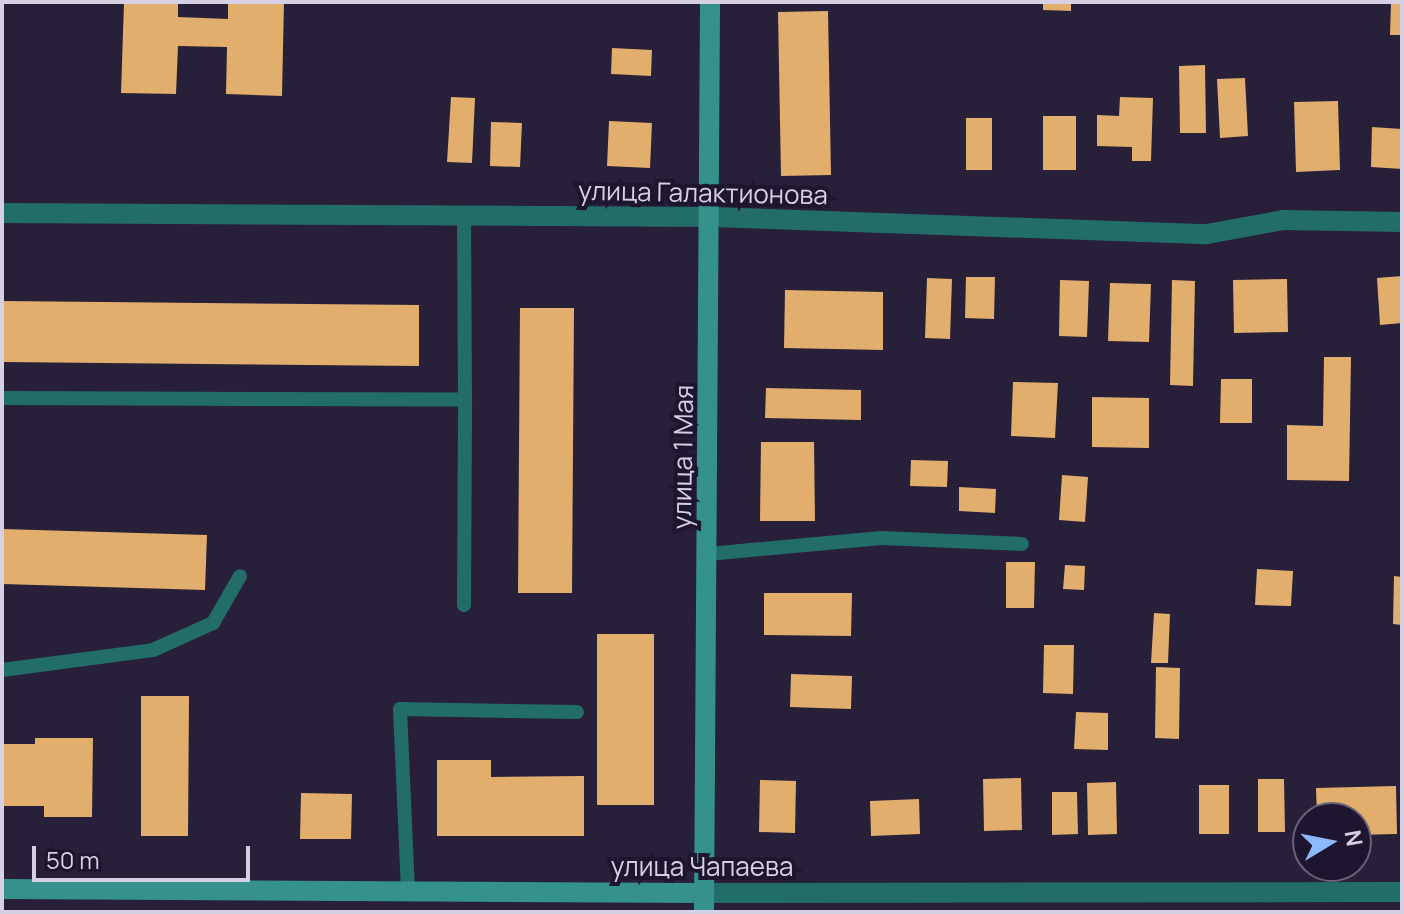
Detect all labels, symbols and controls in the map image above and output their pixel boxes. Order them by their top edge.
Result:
street label: улица Галактионова [578,175,828,211]
street label: улица 1 Мая [666,384,700,530]
north arrow [1292,802,1372,882]
text: N [1338,828,1370,849]
scale bar [36,830,254,880]
text: 50 m [46,843,100,876]
street label: улица Чапаева [611,851,793,883]

